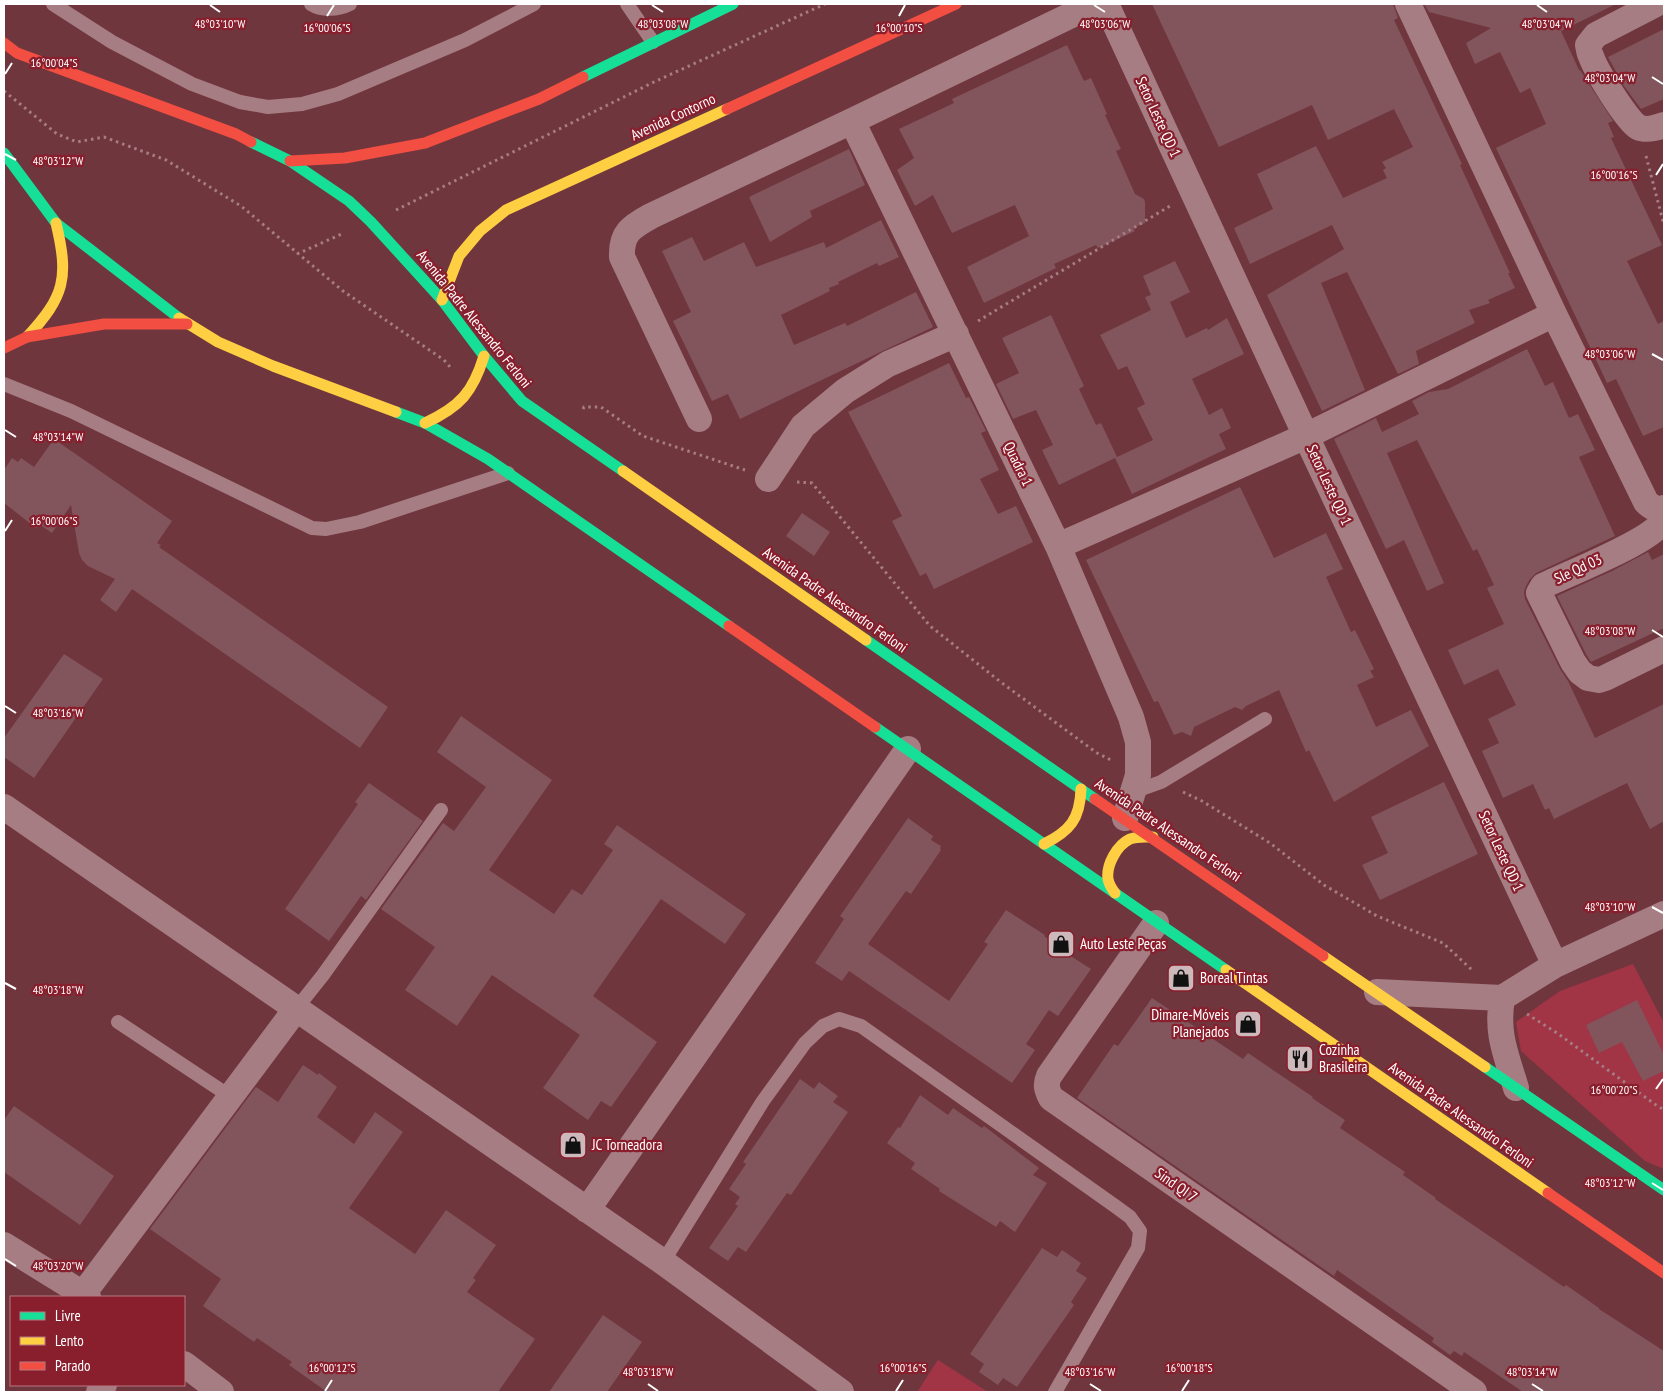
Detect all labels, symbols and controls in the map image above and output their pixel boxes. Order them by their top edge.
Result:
text: 48°03'10"W [195,16,245,31]
text: 48°03'08"W [638,16,688,31]
text: 48°03'06"W [1080,16,1130,31]
text: 48°03'04"W [1522,16,1572,31]
text: 16°00'06"S [303,20,351,35]
text: 16°00'10"S [875,20,923,35]
text: 16°00'04"S [30,55,78,70]
text: 48°03'04"W [1585,70,1635,85]
street label: Setor Leste QD 1 [1132,74,1185,160]
street label: Avenida Contorno [627,89,718,144]
text: 48°03'12"W [33,153,83,168]
text: 16°00'16"S [1590,167,1638,182]
street label: Avenida Padre Alessandro Ferloni [413,246,536,392]
text: 48°03'06"W [1585,346,1635,361]
text: 48°03'14"W [33,429,83,444]
street label: Quadra 1 [1000,438,1037,489]
street label: Setor Leste QD 1 [1303,442,1356,528]
text: 16°00'06"S [30,513,78,528]
street label: Avenida Padre Alessandro Ferloni [759,542,911,657]
street label: Sle Qd 03 [1551,549,1605,588]
text: 48°03'08"W [1585,623,1635,638]
text: 48°03'16"W [33,705,83,720]
street label: Avenida Padre Alessandro Ferloni [1092,774,1245,886]
street label: Setor Leste QD 1 [1475,808,1528,894]
text: 48°03'10"W [1585,899,1635,914]
shop icon: Auto Leste Peças [1046,929,1076,959]
place label: Auto Leste Peças [1080,934,1166,953]
shop icon: Boreal Tintas [1166,963,1196,993]
place label: Boreal Tintas [1200,968,1268,987]
text: 48°03'18"W [33,982,83,997]
place label: Dimare-Móveis Planejados [1151,1005,1229,1041]
shop icon: Dimare-Móveis Planejados [1233,1009,1263,1039]
place label: Cozinha Brasileira [1319,1040,1368,1076]
restaurant icon: Cozinha Brasileira [1285,1044,1315,1074]
street label: Avenida Padre Alessandro Ferloni [1385,1057,1537,1172]
text: 16°00'20"S [1590,1082,1638,1097]
shop icon: JC Torneadora [558,1130,588,1160]
place label: JC Torneadora [591,1135,662,1154]
street label: Sind QI 7 [1151,1163,1201,1206]
text: 48°03'12"W [1585,1175,1635,1190]
text: 48°03'20"W [33,1258,83,1273]
legend [10,1296,185,1386]
text: Livre [55,1306,81,1325]
text: Lento [55,1331,84,1350]
text: Parado [55,1356,90,1375]
text: 16°00'12"S [308,1360,356,1375]
text: 16°00'16"S [879,1360,927,1375]
text: 16°00'18"S [1165,1360,1213,1375]
text: 48°03'18"W [623,1364,673,1379]
text: 48°03'16"W [1065,1364,1115,1379]
text: 48°03'14"W [1507,1364,1557,1379]

